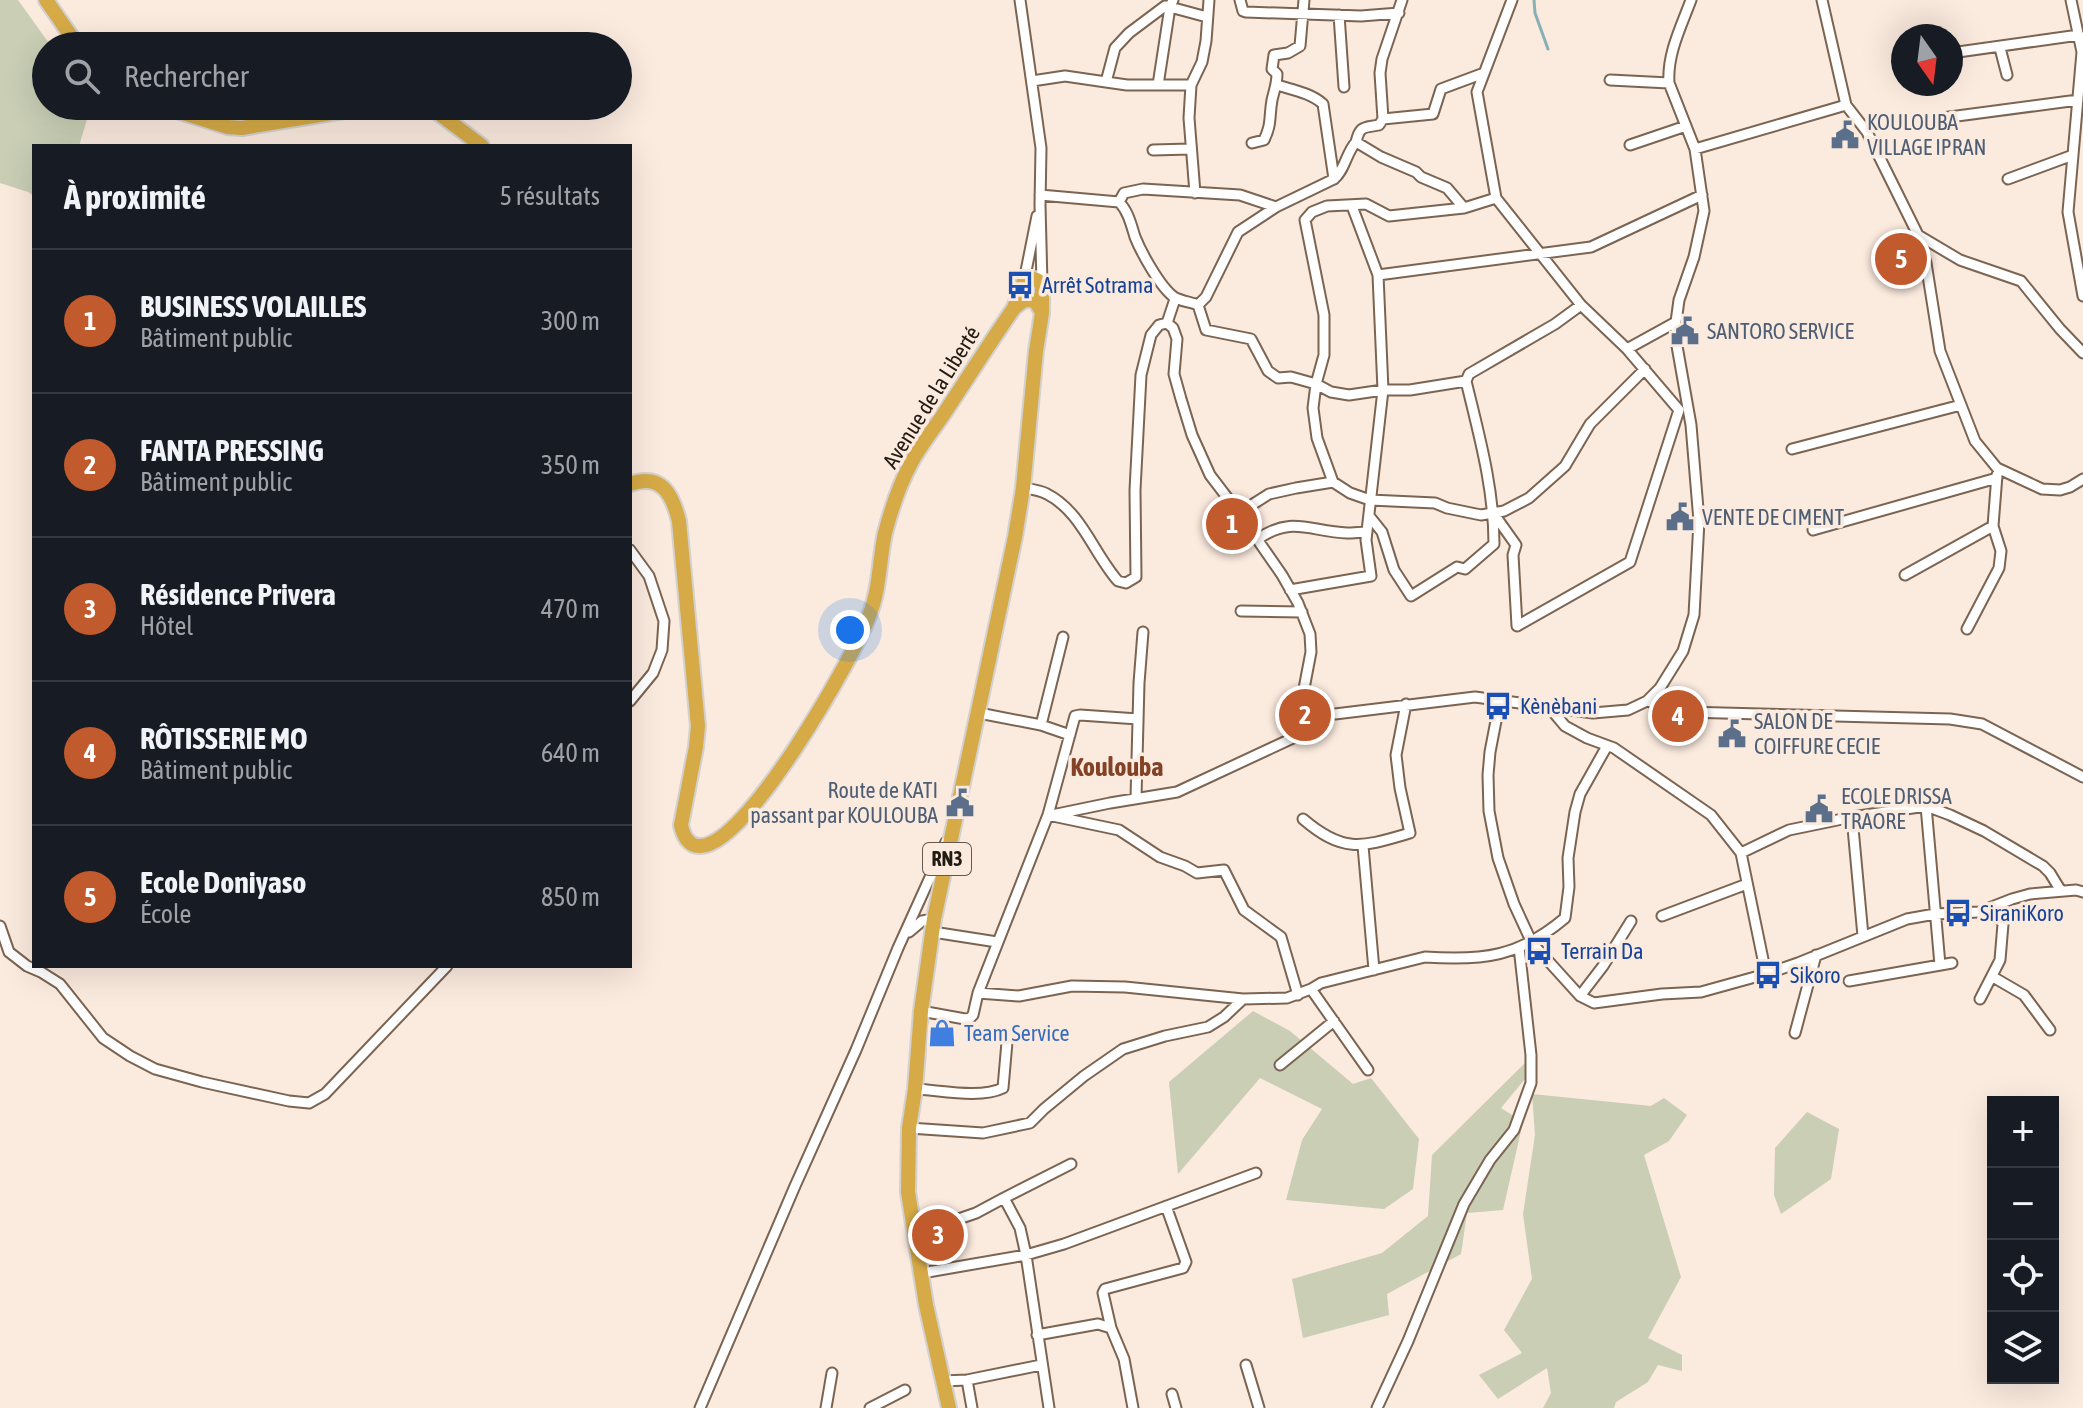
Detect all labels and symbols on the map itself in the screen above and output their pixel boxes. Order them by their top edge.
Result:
north arrow [1891,24,1963,96]
place label: KOULOUBA VILLAGE IPRAN [1867,109,1986,160]
public building icon: KOULOUBA VILLAGE IPRAN [1830,120,1860,150]
pin: 5 [1875,229,1927,289]
bus stop icon: Arrêt Sotrama [1005,270,1035,300]
place label: Arrêt Sotrama [1042,272,1153,298]
public building icon: SANTORO SERVICE [1670,316,1700,346]
place label: SANTORO SERVICE [1707,318,1854,344]
street label: Avenue de la Liberté [877,321,985,473]
pin: 1 [1206,494,1258,554]
public building icon: VENTE DE CIMENT [1665,502,1695,532]
place label: VENTE DE CIMENT [1702,504,1844,530]
your location [830,610,870,650]
pin: 2 [1279,685,1331,745]
pin: 4 [1652,686,1704,746]
bus stop icon: Kènèbani [1483,691,1513,721]
place label: Kènèbani [1520,693,1597,719]
place label: SALON DE COIFFURE CECIE [1754,708,1881,759]
public building icon: SALON DE COIFFURE CECIE [1717,719,1747,749]
district label: Koulouba [1071,752,1163,782]
place label: Route de KATI passant par KOULOUBA [750,777,938,828]
place label: ECOLE DRISSA TRAORE [1841,783,1952,834]
public building icon: Route de KATI passant par KOULOUBA [945,788,975,818]
public building icon: ECOLE DRISSA TRAORE [1804,794,1834,824]
road number: RN3 [923,843,971,875]
bus stop icon: SiraniKoro [1943,898,1973,928]
place label: SiraniKoro [1980,900,2064,926]
bus stop icon: Terrain Da [1524,936,1554,966]
place label: Terrain Da [1561,938,1643,964]
bus stop icon: Sikoro [1753,960,1783,990]
place label: Sikoro [1790,962,1841,988]
shop icon: Team Service [927,1018,957,1048]
place label: Team Service [964,1020,1069,1046]
pin: 3 [912,1205,964,1265]

